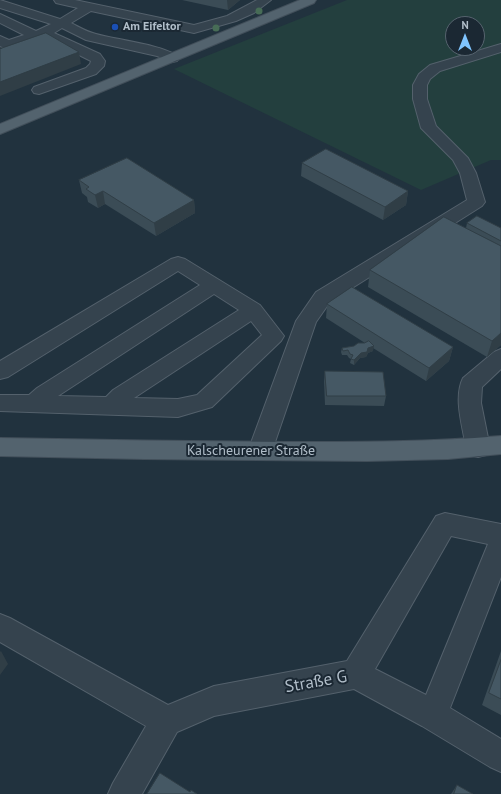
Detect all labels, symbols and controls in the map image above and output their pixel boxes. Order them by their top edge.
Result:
north arrow [445,16,485,56]
text: N [461,18,469,32]
place label: Am Eifeltor [123,20,181,34]
marker: Am Eifeltor [110,22,120,32]
street label: Kalscheurener Straße [187,443,315,459]
street label: Straße G [283,667,349,697]

